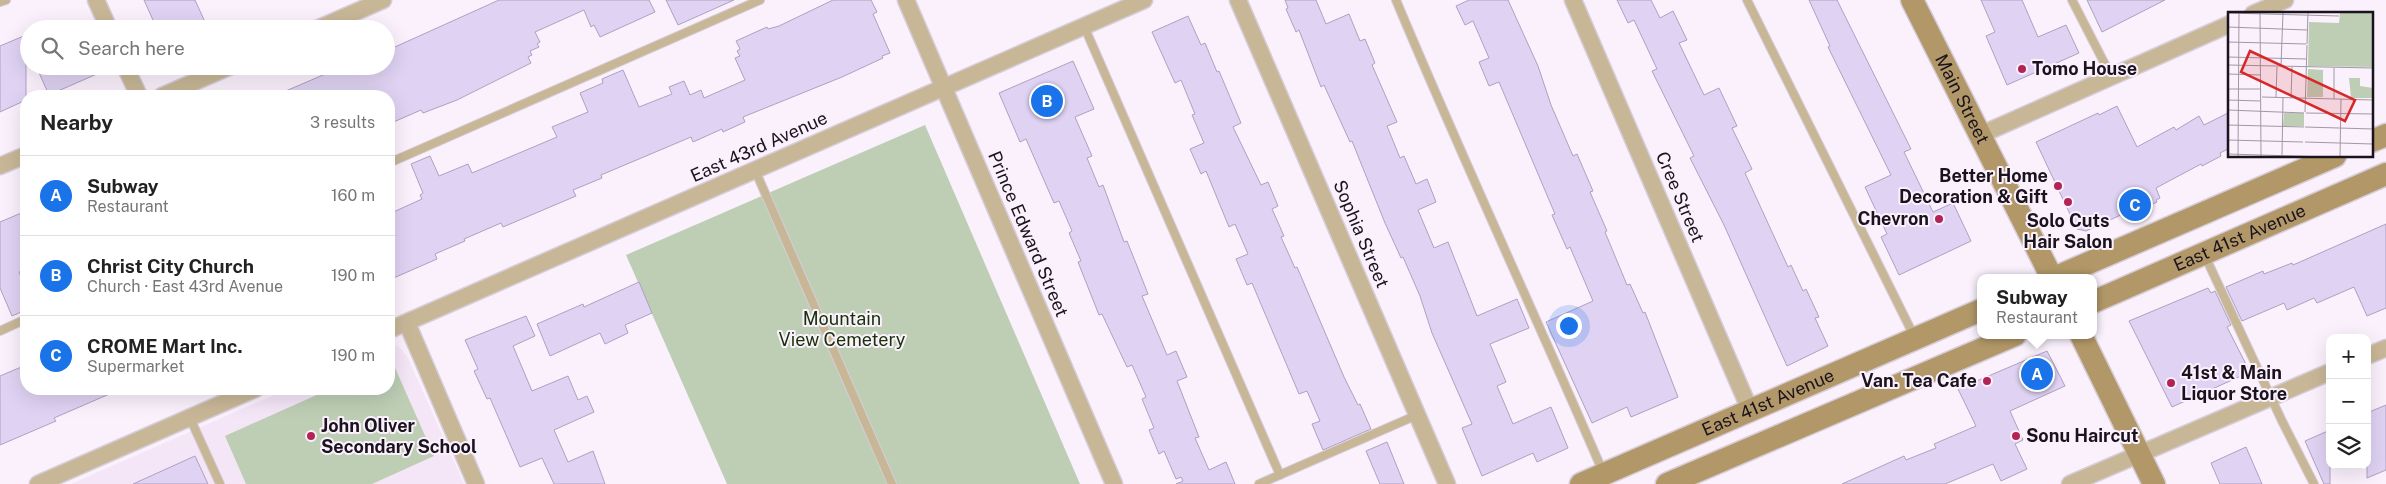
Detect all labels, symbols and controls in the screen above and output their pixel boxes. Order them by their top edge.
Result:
inset map [2228,12,2374,158]
search box [20,20,395,75]
icon: search [38,34,66,62]
text: Search here [78,37,185,59]
street label: Main Street [1931,51,1994,147]
place label: Tomo House [2032,58,2137,79]
marker: Tomo House [2016,63,2028,75]
pin: B [1031,82,1063,120]
street label: East 43rd Avenue [687,107,831,186]
text: Nearby [40,110,113,135]
text: 3 results [310,113,375,132]
street label: Prince Edward Street [984,148,1073,320]
street label: Cree Street [1652,148,1709,245]
place label: Better Home Decoration & Gift [1899,165,2048,207]
text: Subway [87,175,159,197]
street label: Sophia Street [1329,177,1394,291]
marker: Better Home Decoration & Gift [2052,180,2064,192]
text: A [50,186,62,205]
text: 160 m [331,186,375,205]
pin: C [2119,186,2151,224]
marker: Solo Cuts Hair Salon [2062,196,2074,208]
text: Restaurant [87,197,169,216]
street label: East 41st Avenue [2170,199,2309,276]
place label: Chevron [1858,208,1929,229]
place label: Solo Cuts Hair Salon [2023,210,2113,252]
marker: Chevron [1933,213,1945,225]
text: Christ City Church [87,255,254,277]
text: B [51,266,61,285]
text: 190 m [331,266,375,285]
popup [1977,274,2097,339]
text: Church · East 43rd Avenue [87,277,283,296]
text: Subway [1996,286,2068,308]
park label: Mountain View Cemetery [779,308,906,350]
text: Restaurant [1996,308,2078,327]
your location [1556,313,1582,339]
map controls [2326,334,2371,469]
button: + [2326,334,2371,379]
text: CROME Mart Inc. [87,335,243,357]
text: C [50,346,62,365]
text: 190 m [331,346,375,365]
pin: A [2021,355,2053,393]
text: Supermarket [87,357,184,376]
place label: 41st & Main Liquor Store [2181,362,2287,404]
street label: East 41st Avenue [1699,364,1837,440]
place label: Van. Tea Cafe [1861,370,1977,391]
marker: Van. Tea Cafe [1981,375,1993,387]
marker: 41st & Main Liquor Store [2165,377,2177,389]
button: − [2326,379,2371,424]
place label: John Oliver Secondary School [321,415,477,457]
button: layers [2326,424,2371,469]
place label: Sonu Haircut [2026,425,2138,446]
marker: John Oliver Secondary School [305,430,317,442]
marker: Sonu Haircut [2010,430,2022,442]

